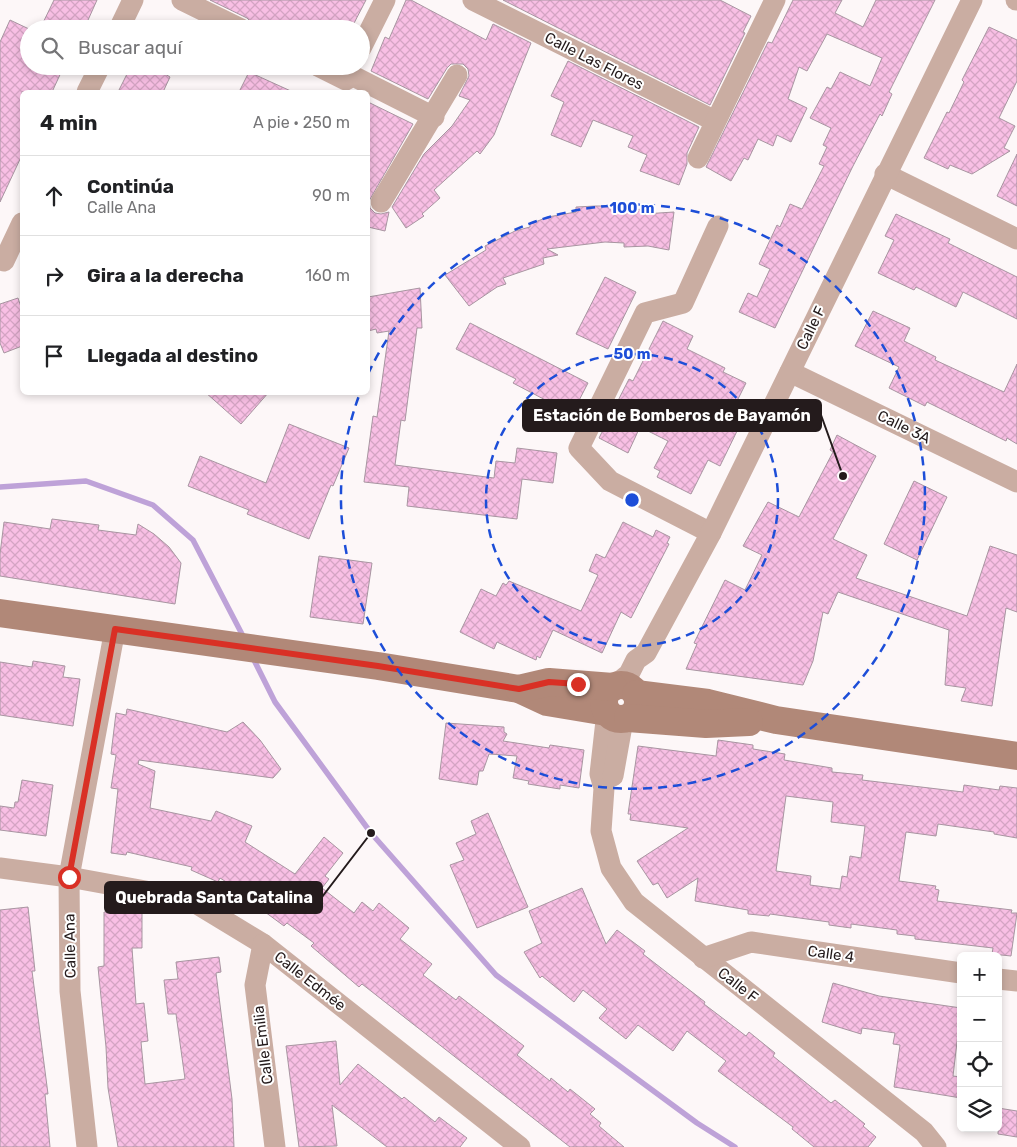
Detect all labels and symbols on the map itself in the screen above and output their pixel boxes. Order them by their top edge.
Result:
street label: Calle Las Flores [542,28,647,94]
text: 100 m [610,199,654,217]
street label: Calle F [793,303,829,353]
text: 50 m [614,345,650,363]
callout: Estación de Bomberos de Bayamón [523,400,821,431]
text: Estación de Bomberos de Bayamón [533,406,811,425]
street label: Calle 3A [875,406,933,448]
centre of rings [623,491,641,509]
route end [567,673,590,696]
route start [58,866,81,889]
callout: Quebrada Santa Catalina [105,882,322,913]
text: Quebrada Santa Catalina [115,888,313,907]
street label: Calle Ana [60,914,80,978]
street label: Calle 4 [806,942,856,966]
street label: Calle Edmée [271,948,349,1014]
street label: Calle F [714,964,762,1007]
street label: Calle Emilia [249,1005,277,1085]

